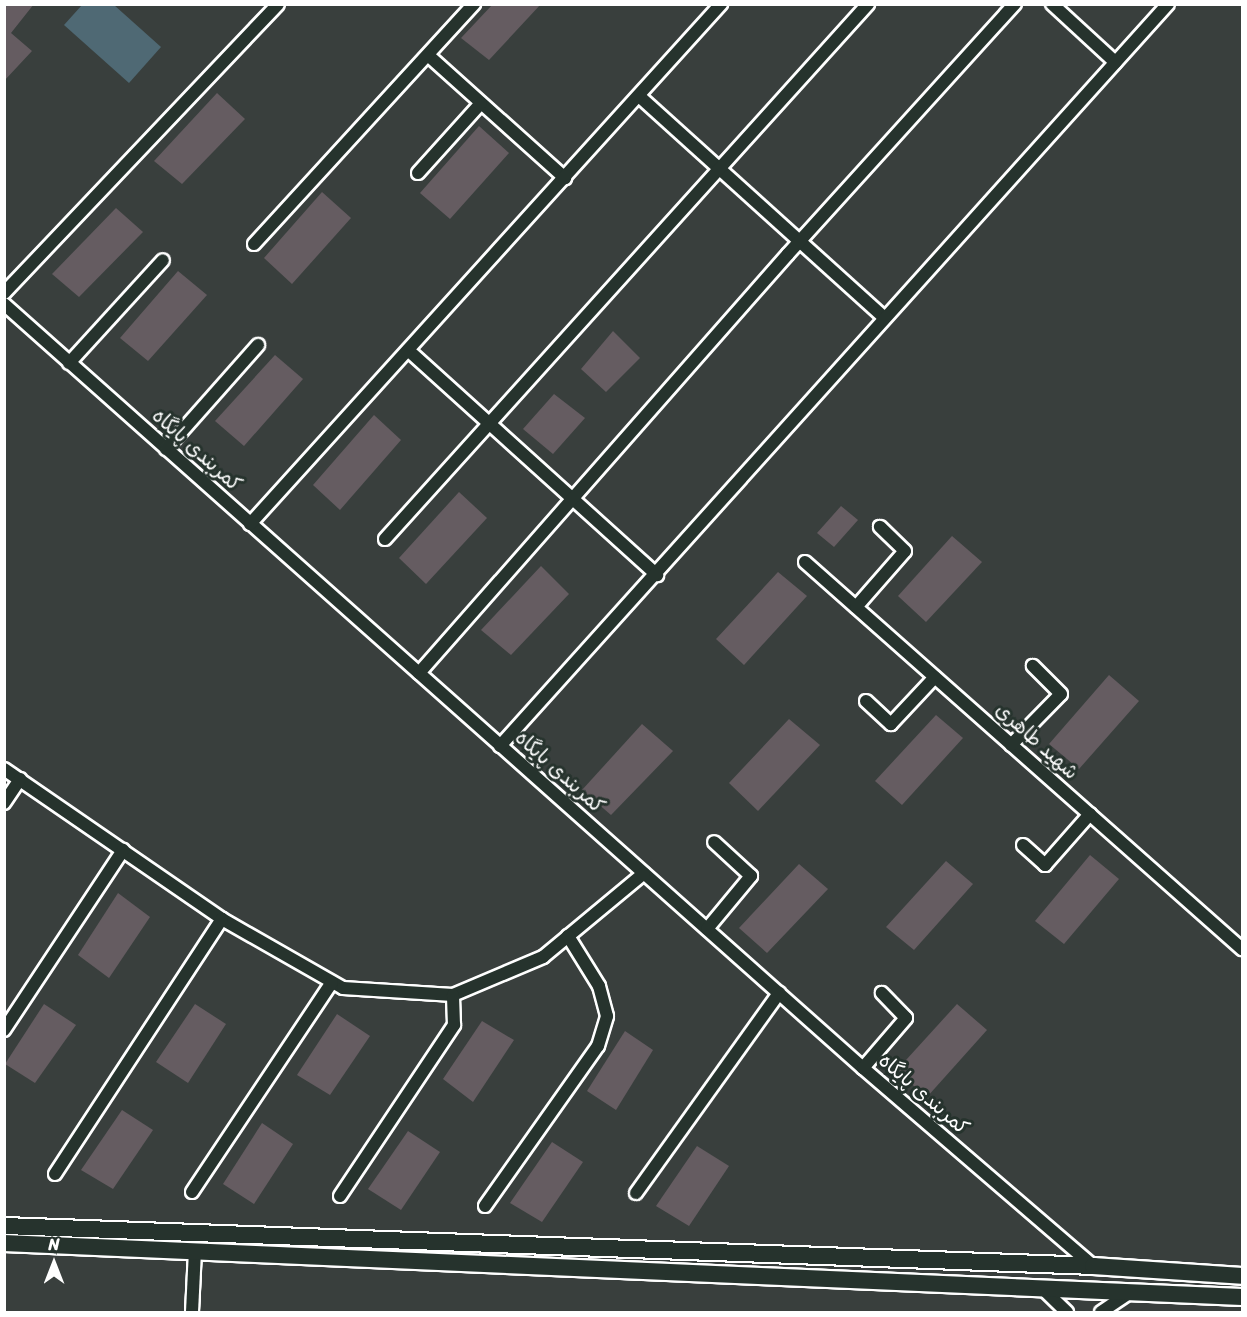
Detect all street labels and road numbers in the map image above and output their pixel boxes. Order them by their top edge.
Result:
street label: کمربندی پایگاه [147,404,247,496]
street label: شهید طاهری [991,698,1083,784]
street label: کمربندی پایگاه [510,726,610,818]
street label: کمربندی پایگاه [874,1048,974,1140]

